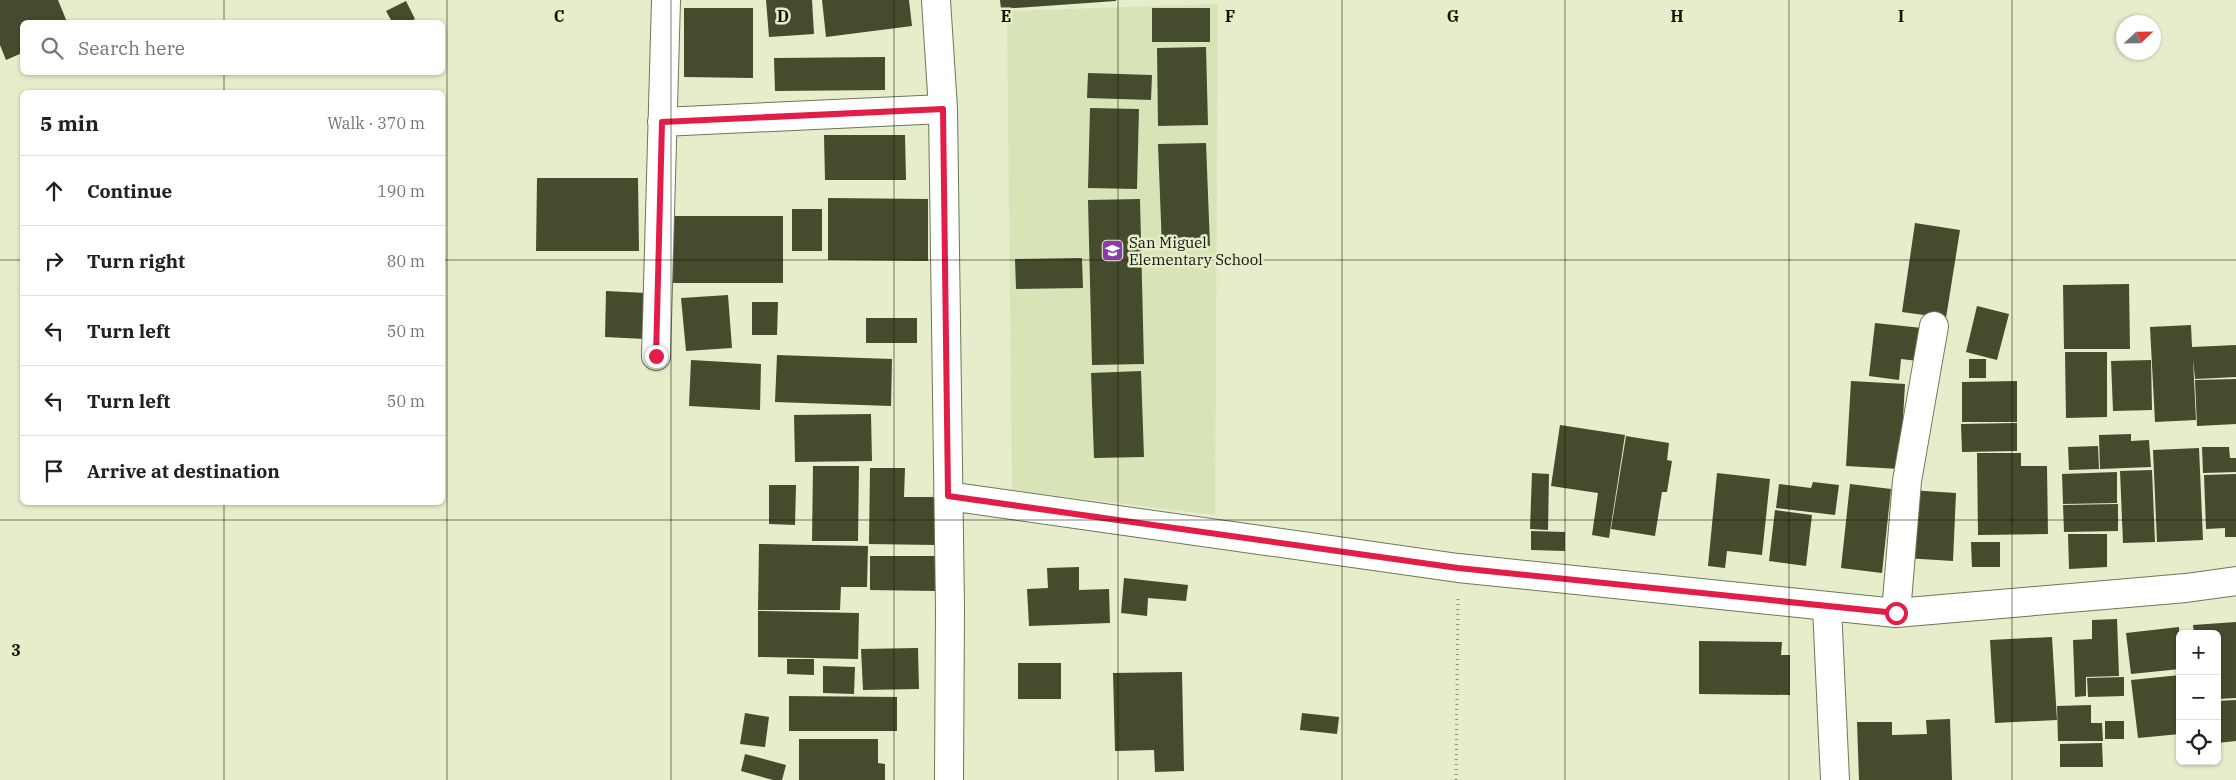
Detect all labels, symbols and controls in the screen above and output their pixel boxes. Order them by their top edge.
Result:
text: C [554,6,564,26]
text: D [777,6,789,26]
text: E [1001,6,1011,26]
text: F [1225,6,1235,26]
text: G [1447,6,1459,26]
text: H [1671,6,1684,26]
text: I [1898,6,1904,26]
north arrow [2116,15,2161,60]
search box [20,20,445,75]
icon: search [38,34,66,62]
text: Search here [78,36,185,60]
text: 5 min [40,109,99,137]
text: Walk · 370 m [327,113,425,133]
icon: ahead [40,177,68,205]
text: Continue [87,179,172,203]
text: 190 m [377,181,425,201]
place label: San Miguel Elementary School [1129,233,1263,269]
school or university icon: San Miguel Elementary School [1101,239,1125,263]
icon: right [40,247,68,275]
text: Turn right [87,249,185,273]
text: 80 m [387,251,425,271]
icon: left [40,317,68,345]
text: Turn left [87,319,170,343]
text: 50 m [387,321,425,341]
route end [645,345,668,368]
icon: left [40,387,68,415]
text: Turn left [87,389,170,413]
text: 50 m [387,391,425,411]
icon: arrive [40,457,68,485]
text: Arrive at destination [87,459,280,483]
route start [1885,602,1908,625]
map controls [2176,630,2221,765]
button: + [2176,630,2221,675]
text: 3 [11,640,21,660]
button: − [2176,675,2221,720]
button: locate [2176,720,2221,765]

